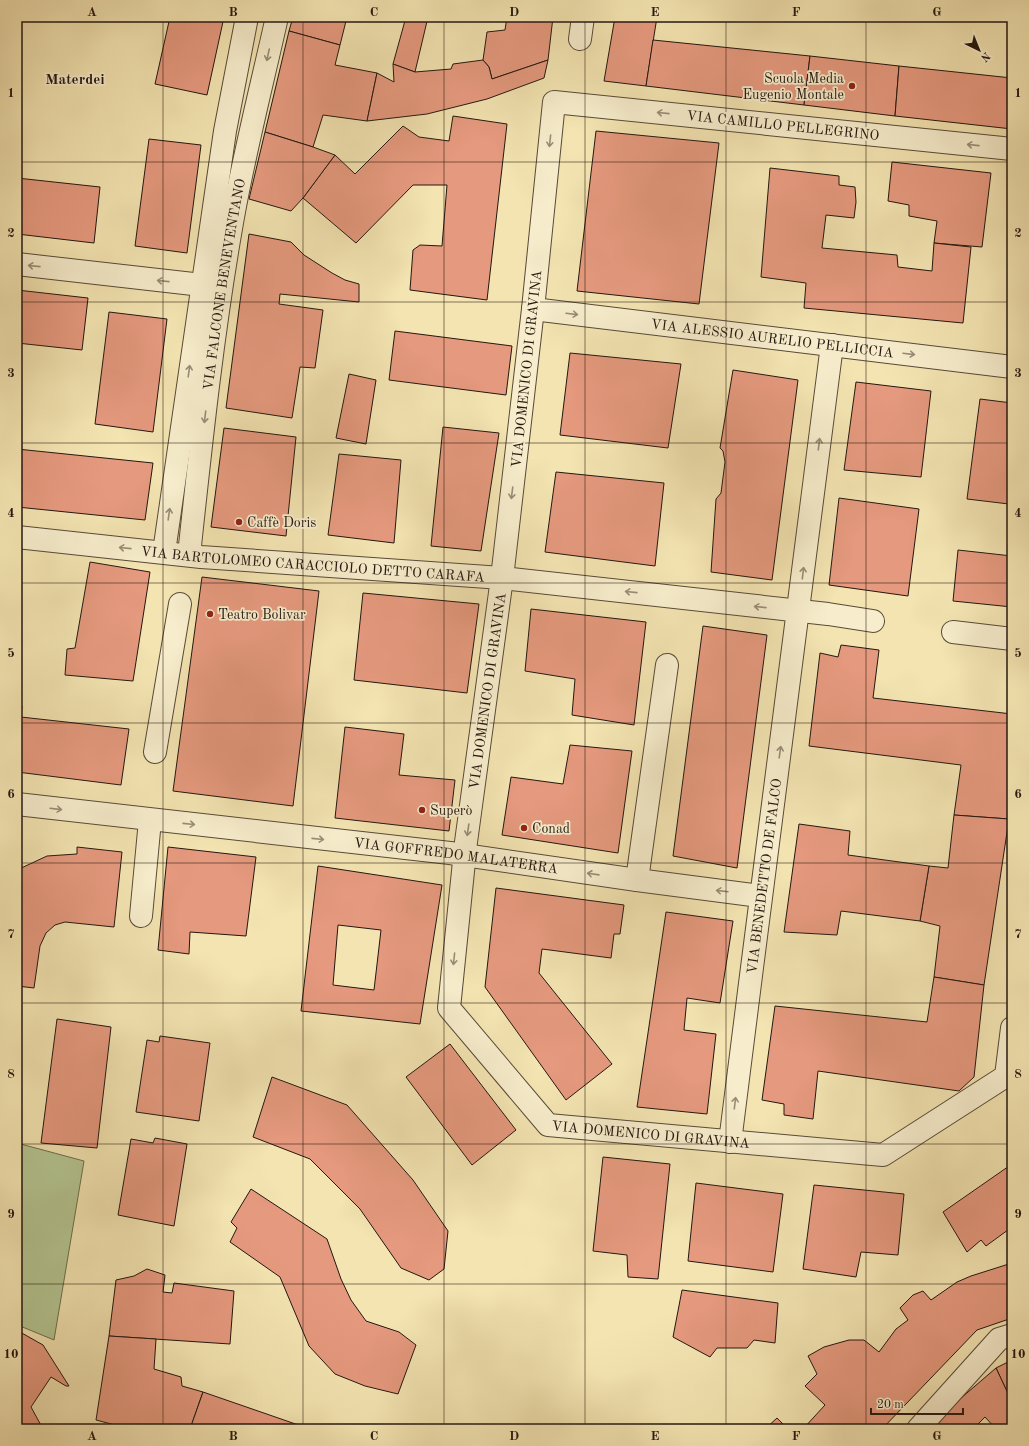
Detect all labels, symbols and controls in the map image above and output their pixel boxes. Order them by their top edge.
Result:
text: A [87,6,97,19]
text: B [228,6,238,19]
text: C [370,6,378,19]
text: D [509,6,519,19]
text: E [651,6,660,19]
text: F [792,6,801,19]
text: G [932,6,942,19]
north arrow [959,30,999,70]
one-way arrow [264,48,272,61]
text: N [978,49,992,64]
place label: Scuola Media Eugenio Montale [742,72,844,102]
district label: Materdei [45,73,105,88]
marker: Scuola Media Eugenio Montale [847,81,857,91]
text: 1 [7,87,15,100]
text: 1 [1014,87,1022,100]
one-way arrow [657,109,670,117]
street label: VIA CAMILLO PELLEGRINO [686,109,880,143]
one-way arrow [547,134,554,147]
one-way arrow [967,141,980,149]
street label: VIA FALCONE BENEVENTANO [202,177,248,391]
text: 2 [7,227,15,240]
text: 2 [1014,227,1022,240]
one-way arrow [28,262,41,270]
street label: VIA DOMENICO DI GRAVINA [510,269,544,469]
one-way arrow [157,277,170,284]
one-way arrow [565,310,578,318]
street label: VIA ALESSIO AURELIO PELLICCIA [650,317,895,361]
one-way arrow [903,350,916,358]
one-way arrow [185,365,193,378]
text: 3 [7,367,15,380]
text: 3 [1014,367,1022,380]
one-way arrow [201,410,209,423]
one-way arrow [816,437,823,450]
one-way arrow [508,486,516,499]
text: 4 [7,507,15,520]
text: 4 [1014,507,1022,520]
one-way arrow [165,508,173,521]
place label: Caffè Doris [247,516,316,530]
marker: Caffè Doris [234,517,244,527]
street label: VIA BARTOLOMEO CARACCIOLO DETTO CARAFA [140,544,485,585]
one-way arrow [119,545,132,552]
one-way arrow [800,567,807,580]
one-way arrow [625,589,638,596]
street label: VIA DOMENICO DI GRAVINA [467,592,509,790]
one-way arrow [754,603,767,611]
place label: Teatro Bolivar [218,608,306,622]
marker: Teatro Bolivar [205,609,215,619]
text: 5 [7,647,15,660]
text: 5 [1014,647,1022,660]
one-way arrow [776,746,784,759]
street label: VIA BENEDETTO DE FALCO [745,777,784,975]
text: 6 [7,788,15,801]
text: 6 [1014,788,1022,801]
place label: Superò [430,804,473,818]
one-way arrow [49,805,62,812]
marker: Superò [417,805,427,815]
one-way arrow [182,820,195,828]
place label: Conad [532,822,570,836]
one-way arrow [464,823,472,836]
marker: Conad [519,823,529,833]
one-way arrow [311,835,324,842]
street label: VIA GOFFREDO MALATERRA [353,836,559,877]
one-way arrow [587,870,600,878]
one-way arrow [716,887,729,895]
text: 7 [7,928,15,941]
text: 7 [1014,928,1022,941]
one-way arrow [451,952,458,965]
text: 8 [7,1068,15,1081]
text: 8 [1014,1068,1022,1081]
one-way arrow [731,1097,739,1110]
street label: VIA DOMENICO DI GRAVINA [551,1119,751,1151]
text: 9 [7,1208,15,1221]
text: 9 [1014,1208,1022,1221]
text: 10 [3,1348,19,1361]
text: 10 [1010,1348,1026,1361]
scale bar [871,1390,963,1416]
text: 20 m [877,1399,904,1411]
text: A [87,1430,97,1443]
text: B [228,1430,238,1443]
text: C [370,1430,378,1443]
text: D [509,1430,519,1443]
text: E [651,1430,660,1443]
text: F [792,1430,801,1443]
text: G [932,1430,942,1443]

